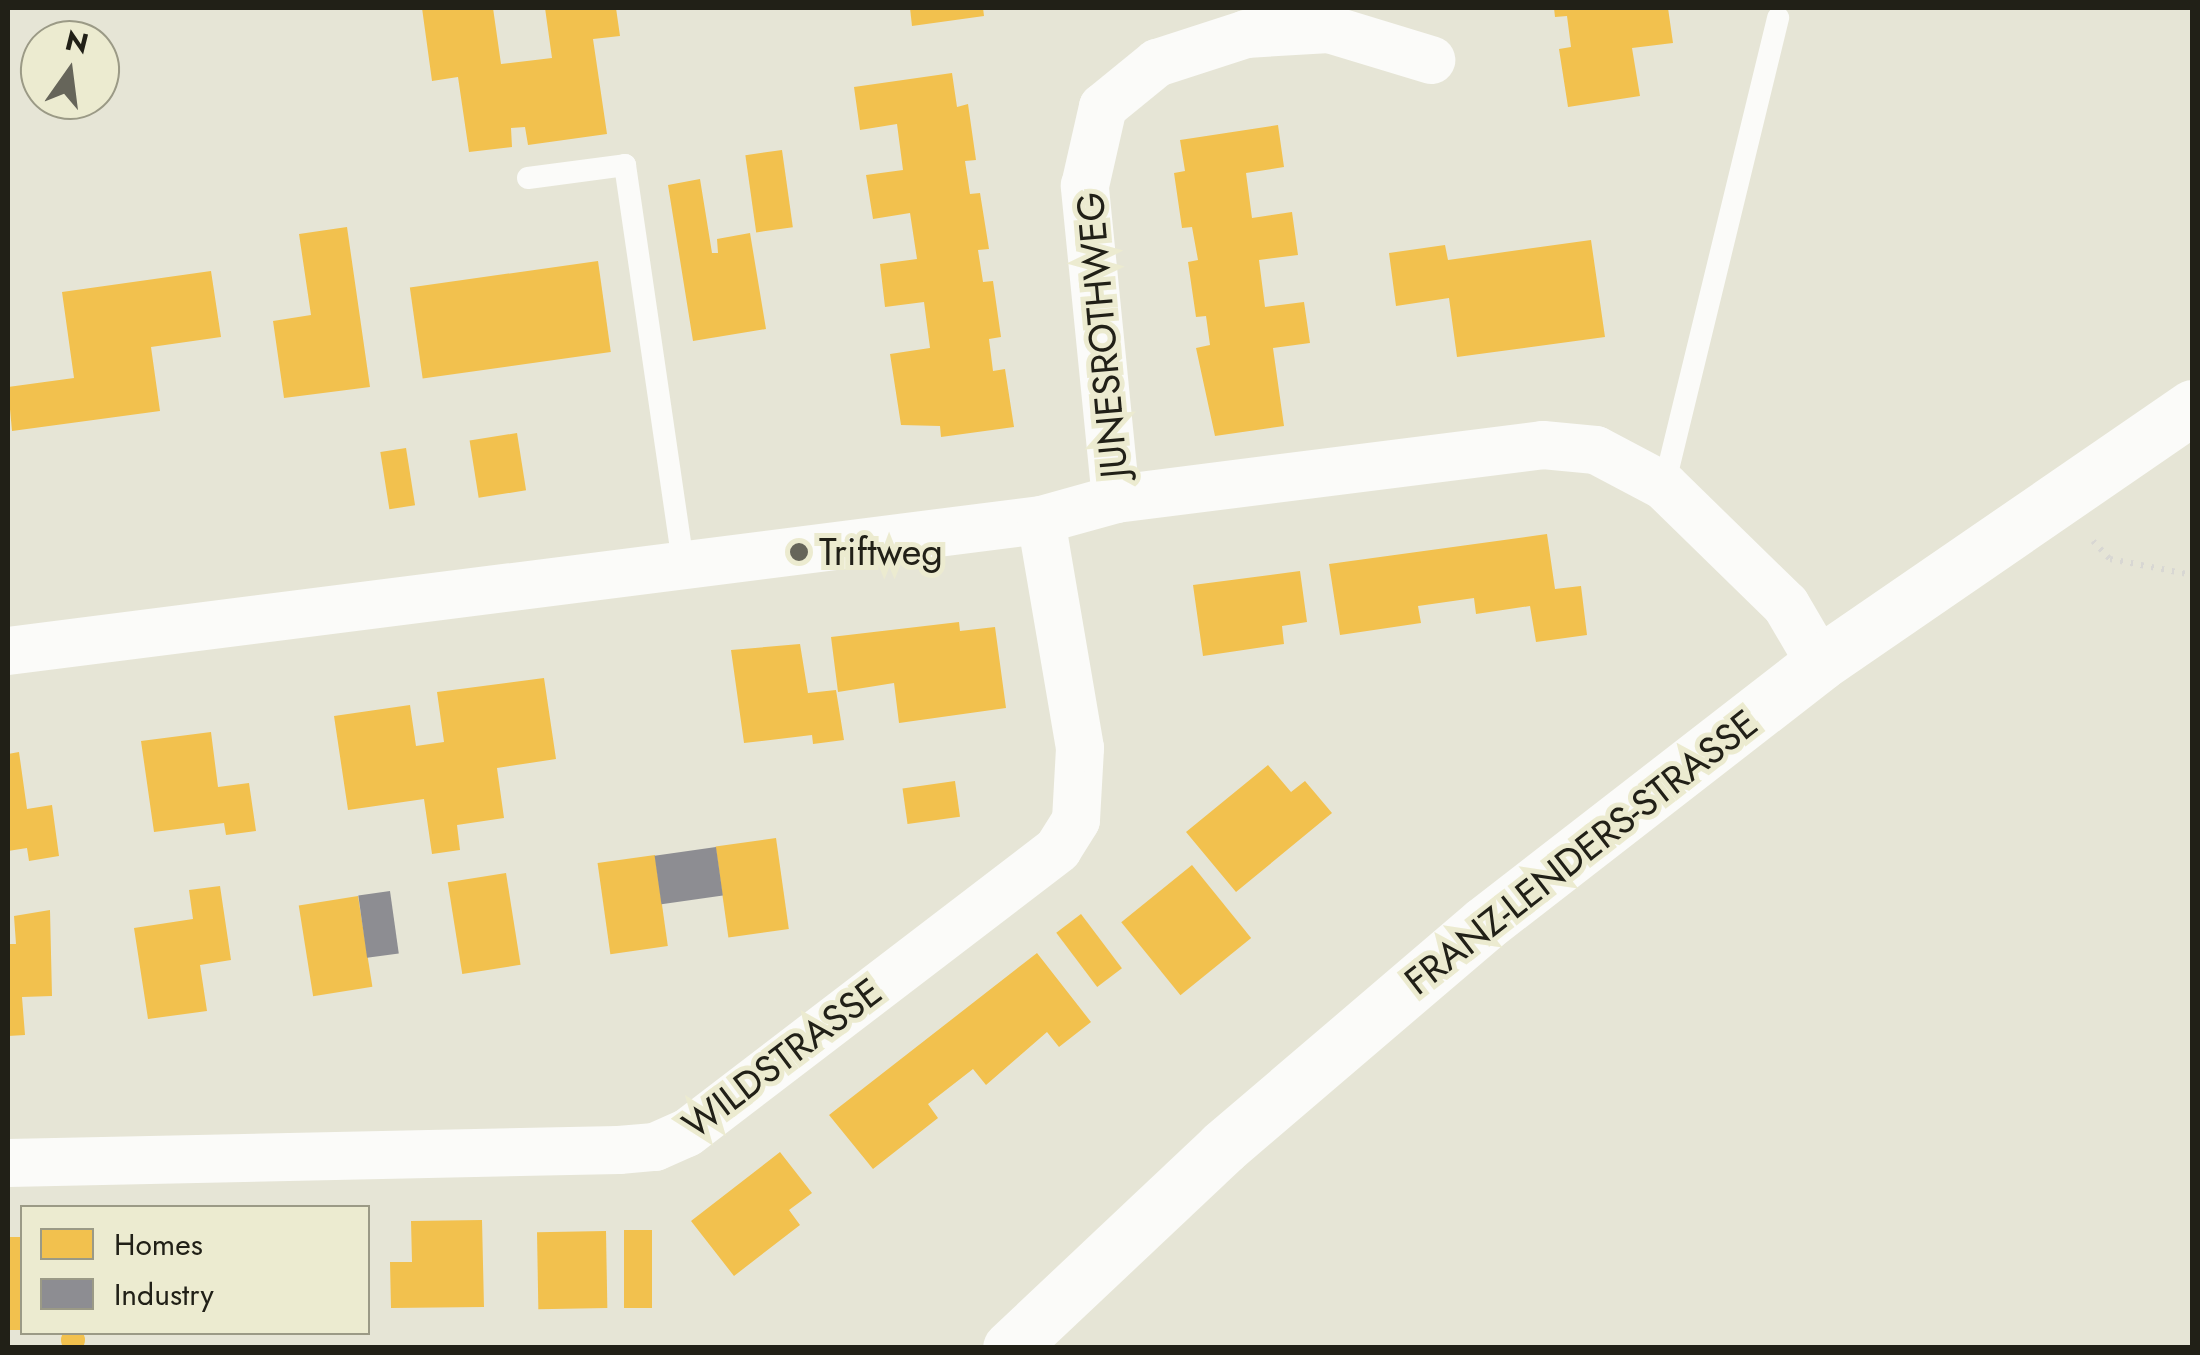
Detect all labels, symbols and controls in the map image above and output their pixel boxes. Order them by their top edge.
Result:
north arrow [20,20,120,120]
text: N [61,20,93,65]
street label: JUNESROTHWEG [1067,190,1137,480]
place label: Triftweg [819,529,943,575]
marker: Triftweg [788,541,810,563]
street label: FRANZ-LENDERS-STRASSE [1396,700,1766,1004]
street label: WILDSTRASSE [674,968,890,1148]
legend [20,1205,370,1335]
text: Homes [114,1223,203,1266]
text: Industry [114,1273,214,1316]

